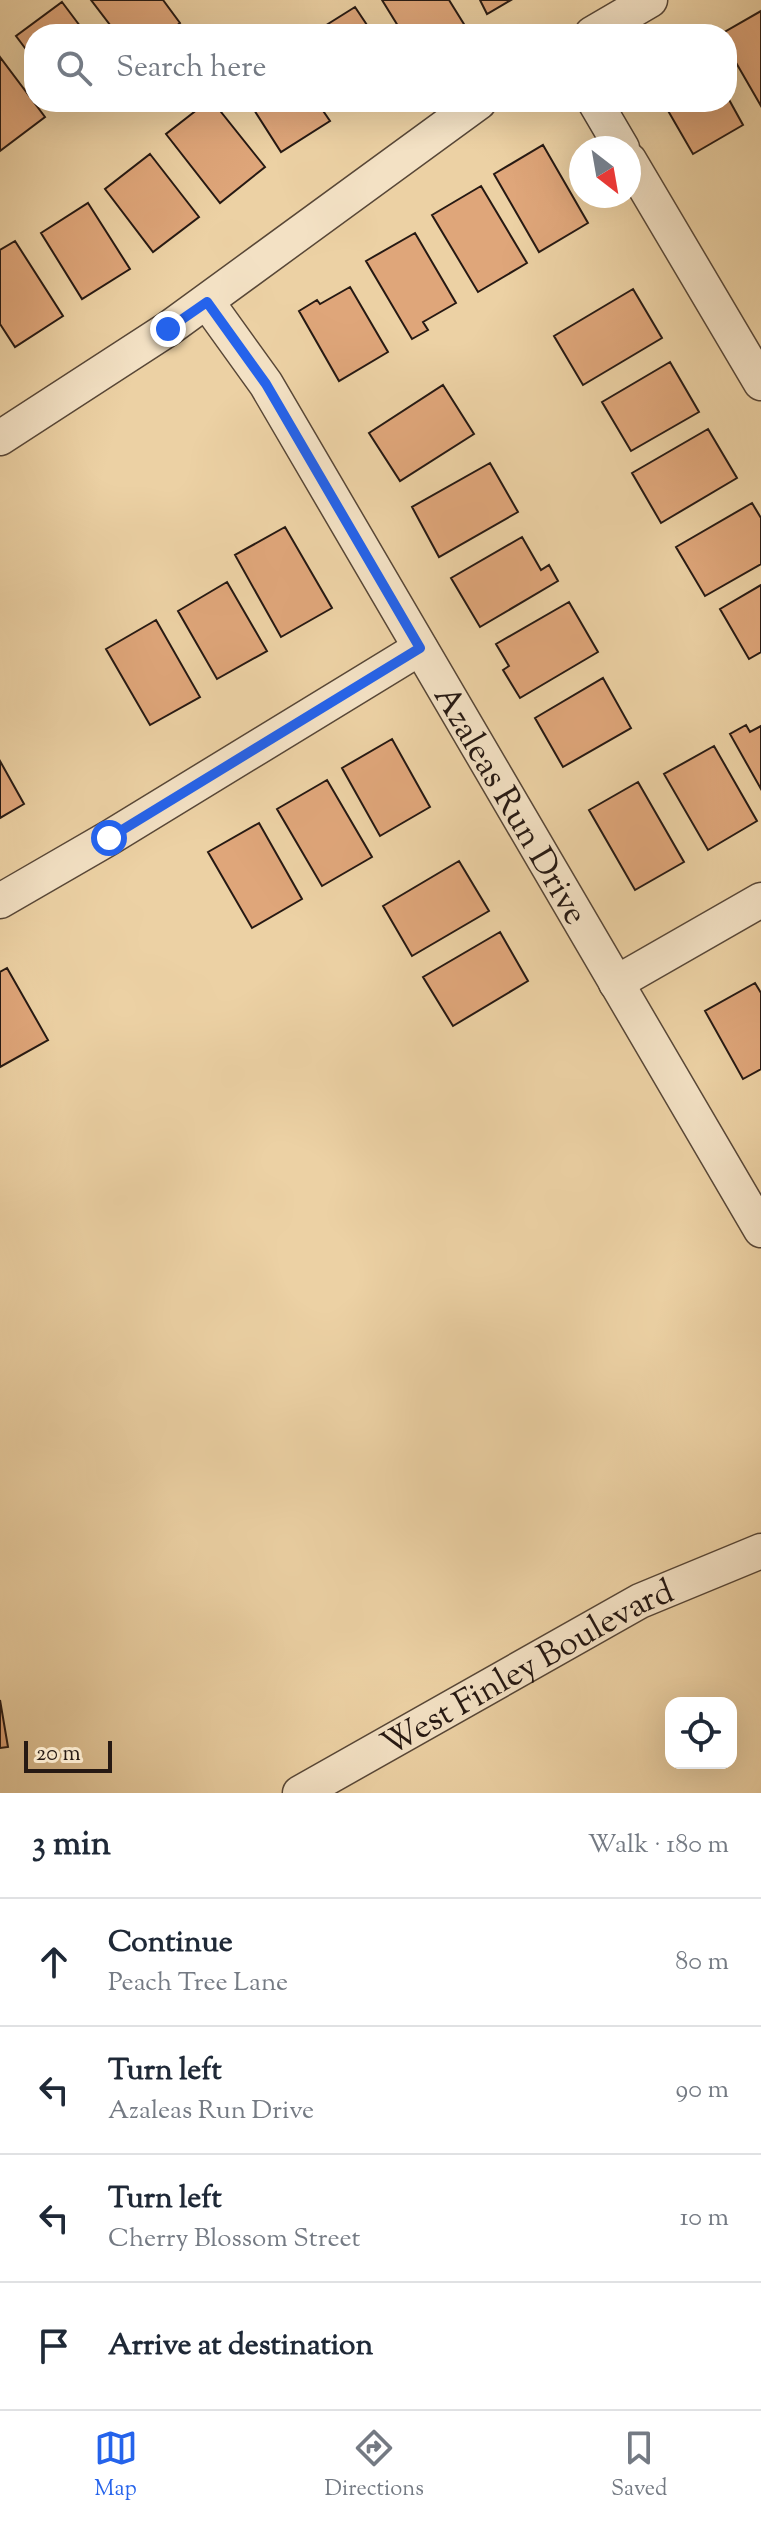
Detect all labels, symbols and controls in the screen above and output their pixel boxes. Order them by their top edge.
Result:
search box [24,24,737,112]
icon: search [52,46,96,90]
text: Search here [116,47,266,90]
north arrow [569,136,641,208]
route end [150,311,186,347]
street label: Azaleas Run Drive [420,677,598,935]
route start [91,820,127,856]
street label: West Finley Boulevard [373,1569,682,1770]
map controls [665,1697,737,1769]
button: locate [665,1697,737,1769]
scale bar [24,1737,112,1773]
text: 20 m [36,1739,81,1771]
text: 3 min [32,1821,111,1870]
text: Walk · 180 m [588,1827,729,1864]
text: Continue [108,1922,233,1965]
icon: ahead [32,1940,76,1984]
text: 80 m [675,1944,729,1981]
text: Peach Tree Lane [108,1965,288,2002]
text: Turn left [108,2050,222,2093]
icon: left [32,2068,76,2112]
text: 90 m [676,2072,729,2109]
text: Azaleas Run Drive [108,2093,314,2130]
text: Turn left [108,2178,222,2221]
icon: left [32,2196,76,2240]
text: 10 m [680,2200,729,2237]
text: Cherry Blossom Street [108,2221,360,2258]
icon: arrive [32,2324,76,2368]
text: Arrive at destination [108,2325,373,2368]
tab: Map [94,2426,138,2506]
tab: Directions [325,2426,424,2506]
tab: Saved [611,2426,667,2506]

